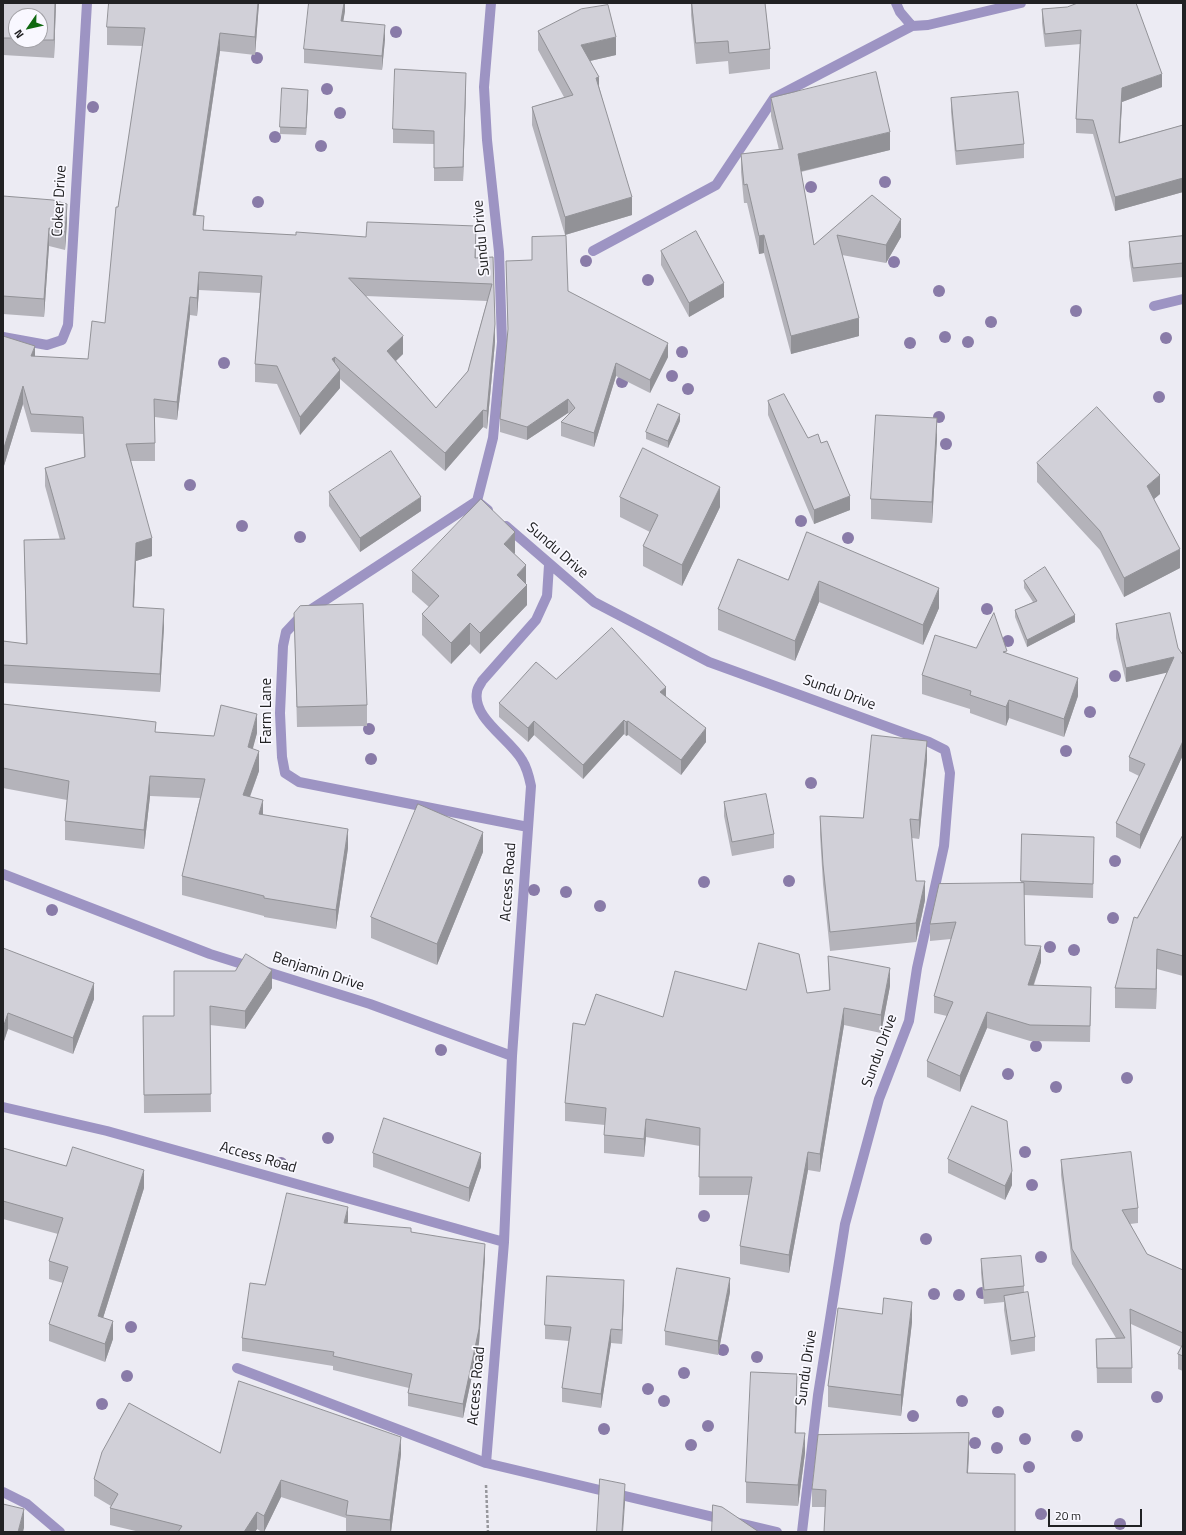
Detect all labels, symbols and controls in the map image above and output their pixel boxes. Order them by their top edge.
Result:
north arrow [8,8,48,48]
text: N [10,27,28,42]
street label: Coker Drive [49,165,71,237]
street label: Sundu Drive [470,199,494,277]
street label: Sundu Drive [522,519,592,583]
street label: Sundu Drive [800,672,878,714]
street label: Farm Lane [258,678,276,744]
street label: Access Road [497,842,521,922]
street label: Benjamin Drive [270,949,366,995]
street label: Sundu Drive [859,1012,901,1090]
street label: Access Road [218,1138,298,1178]
street label: Sundu Drive [793,1329,821,1407]
street label: Access Road [465,1346,489,1426]
scale bar [1050,1501,1144,1527]
text: 20 m [1055,1506,1081,1525]

